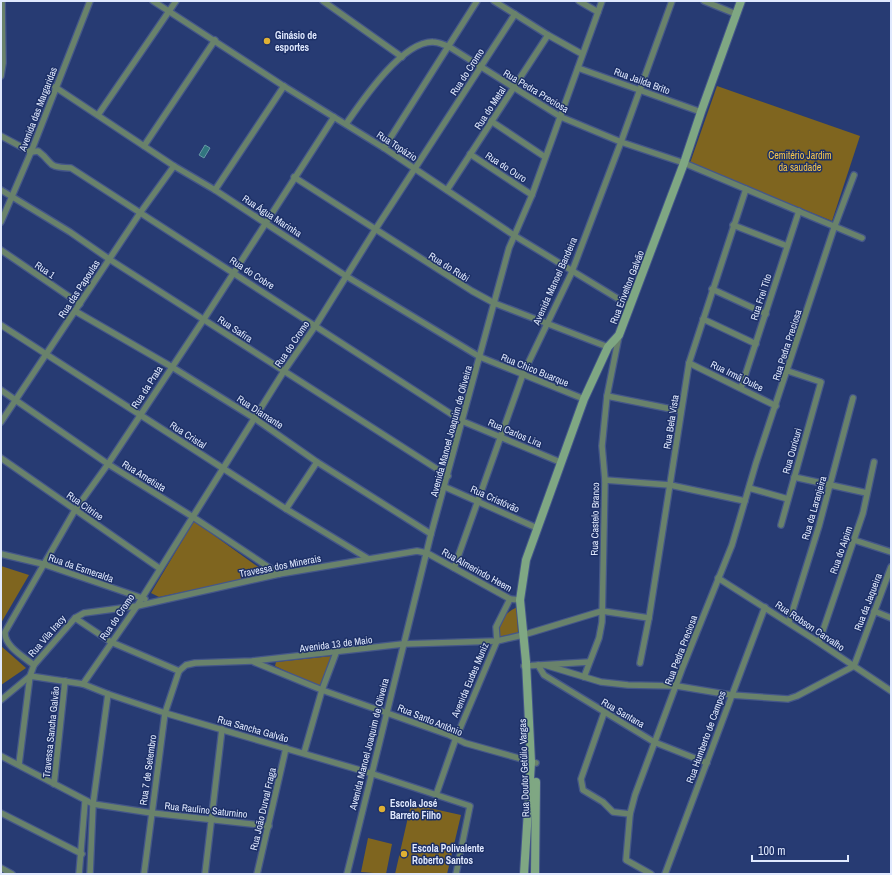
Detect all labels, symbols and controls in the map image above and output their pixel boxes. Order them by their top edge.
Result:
place label: Ginásio de esportes [275,29,317,54]
marker: Ginásio de esportes [262,36,272,46]
street label: Rua do Cromo [447,46,487,98]
street label: Avenida das Margaridas [16,65,60,154]
street label: Rua Jailda Brito [612,65,672,97]
street label: Rua Pedra Preciosa [501,66,571,116]
street label: Rua do Metal [471,84,509,132]
street label: Rua Topázio [374,128,420,164]
street label: Rua do Ouro [483,149,530,185]
park label: Cemitério Jardim da saudade [768,149,832,174]
street label: Rua Água Marinha [240,192,305,240]
street label: Avenida Manoel Bandeira [529,235,580,328]
street label: Rua Erivelton Galvão [607,248,647,326]
street label: Rua do Rubi [426,249,472,285]
street label: Rua do Cobre [227,254,277,293]
street label: Rua das Papoulas [55,257,103,321]
street label: Rua 1 [32,258,58,282]
street label: Rua Frei Tito [747,272,775,322]
street label: Rua Pedra Preciosa [769,307,805,382]
street label: Rua Safira [215,313,255,345]
street label: Rua do Cromo [272,318,313,370]
street label: Rua Chico Buarque [499,350,571,390]
street label: Rua Irmã Dulce [709,358,766,395]
street label: Rua da Prata [128,363,166,411]
street label: Avenida Manoel Joaquim de Oliveira [427,364,475,499]
street label: Rua Diamante [234,392,286,432]
street label: Rua Bela Vista [660,394,682,450]
street label: Rua Carlos Lira [486,416,544,450]
street label: Rua Cristal [167,418,209,452]
street label: Rua Ouricuri [779,427,805,475]
street label: Rua Ametista [120,457,169,495]
street label: Rua da Laranjeira [799,474,829,541]
street label: Rua Cristóvão [468,482,522,516]
street label: Rua Castelo Branco [588,482,602,556]
street label: Rua Citrine [64,489,106,524]
street label: Rua do Aipim [827,524,855,576]
street label: Rua Almerindo Heem [440,545,515,595]
street label: Rua da Esmeralda [47,551,116,585]
street label: Travessa dos Minerais [238,552,322,580]
street label: Rua da Jaqueira [851,571,885,633]
street label: Rua do Cromo [97,591,138,643]
street label: Rua Robson Carvalho [773,598,847,654]
street label: Rua Vila Iracy [25,612,69,660]
street label: Rua Pedra Preciosa [662,613,700,687]
street label: Avenida 13 de Maio [298,633,374,655]
street label: Avenida Eudes Muniz [448,641,492,720]
street label: Avenida Manoel Joaquim de Oliveira [346,676,392,812]
street label: Travessa Sancha Galvão [40,685,62,778]
street label: Rua Humberto de Campos [683,689,729,785]
street label: Rua Santana [599,695,647,731]
street label: Rua Santo Antônio [396,701,465,739]
street label: Rua Sancha Galvão [216,713,290,745]
street label: Rua Doutor Getúlio Vargas [516,719,532,817]
street label: Rua 7 de Setembro [137,733,159,806]
street label: Rua João Durval Fraga [247,766,279,852]
place label: Escola José Barreto Filho [390,797,441,822]
street label: Rua Raulino Saturnino [164,799,249,821]
marker: Escola José Barreto Filho [377,804,387,814]
scale bar [752,837,848,863]
place label: Escola Polivalente Roberto Santos [412,842,484,867]
text: 100 m [758,843,785,859]
marker: Escola Polivalente Roberto Santos [399,849,409,859]

